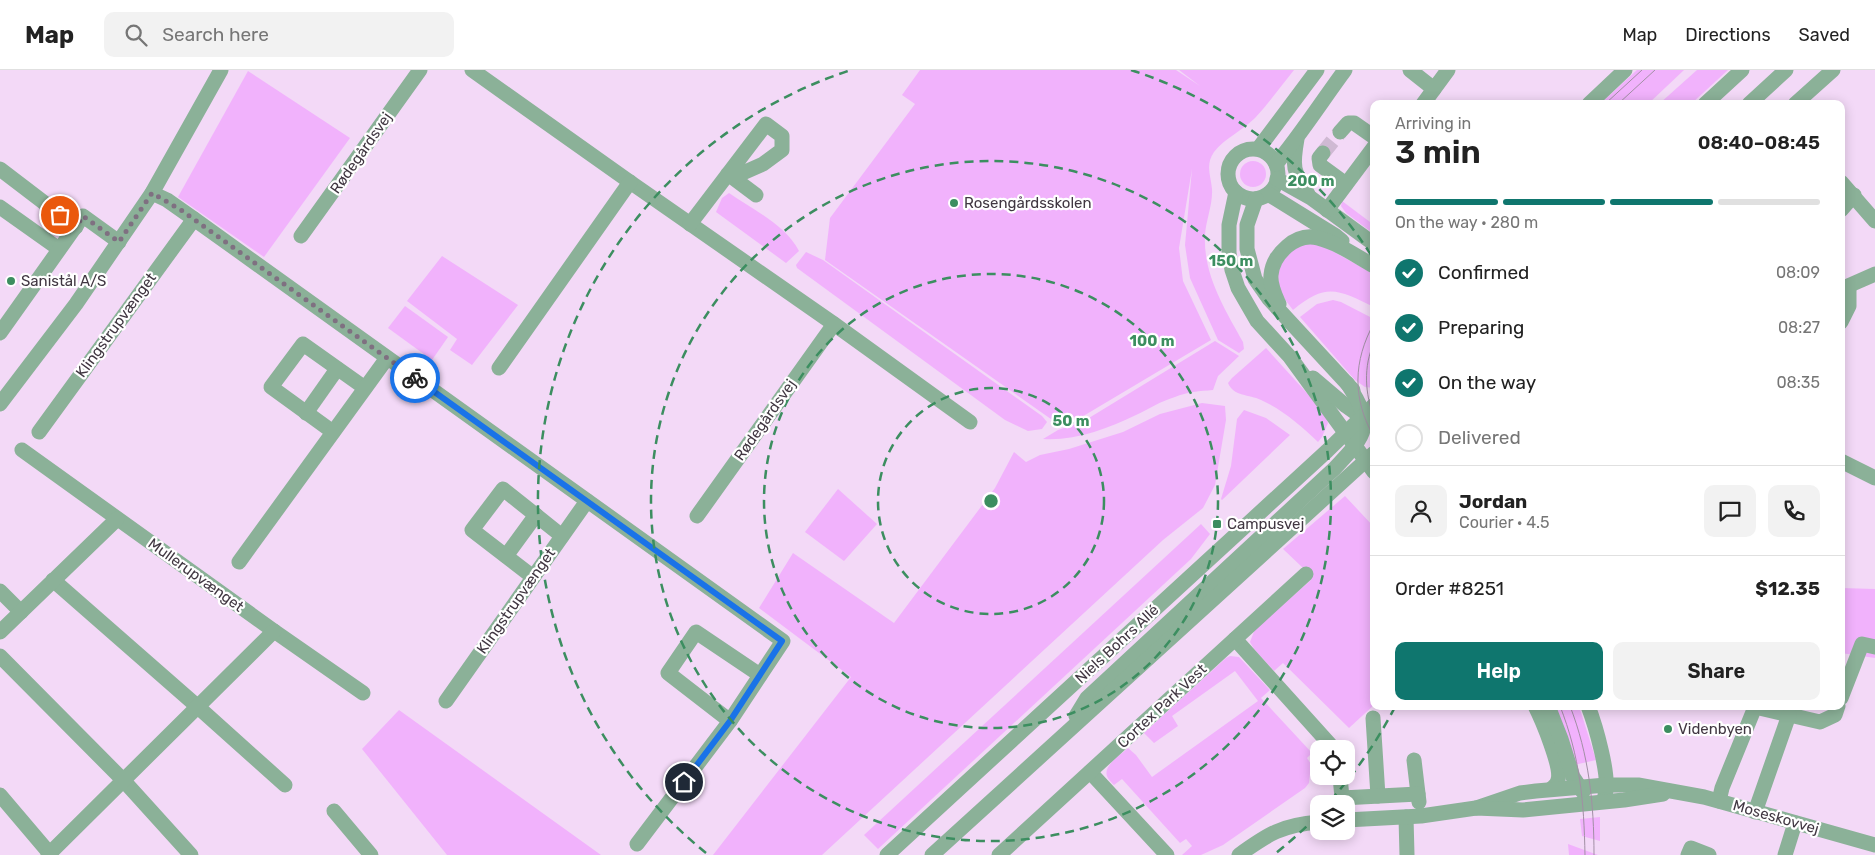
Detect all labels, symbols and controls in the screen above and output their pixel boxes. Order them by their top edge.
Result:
search box [104,12,454,57]
text: Map [25,21,74,49]
icon: search [122,21,150,49]
text: Search here [162,23,269,46]
text: Map [1622,24,1657,46]
text: Directions [1685,24,1771,46]
text: Saved [1799,24,1850,46]
street label: Rødegårdsvej [326,109,396,197]
text: Arriving in [1395,114,1471,133]
text: 08:40–08:45 [1698,131,1820,154]
text: 3 min [1395,133,1481,171]
text: 200 m [1287,172,1335,190]
pin [39,194,81,236]
place label: Rosengårdsskolen [964,194,1092,212]
marker: Rosengårdsskolen [948,197,960,209]
icon: bag [46,201,74,229]
text: On the way · 280 m [1395,213,1538,232]
text: 150 m [1209,252,1253,270]
icon: check [1395,259,1423,287]
text: Confirmed [1438,261,1529,284]
text: 08:09 [1776,263,1820,282]
street label: Klingstrupvænget [72,269,160,381]
place label: Sanistål A/S [21,272,106,290]
marker: Sanistål A/S [5,275,17,287]
icon: check [1395,314,1423,342]
text: Preparing [1438,316,1524,339]
text: 08:27 [1778,318,1820,337]
text: 100 m [1130,332,1174,350]
courier [390,353,440,403]
icon: bike [401,364,429,392]
icon: check [1395,369,1423,397]
text: On the way [1438,371,1536,394]
text: 08:35 [1776,373,1820,392]
street label: Rødegårdsvej [730,376,800,464]
text: 50 m [1053,412,1089,430]
text: Delivered [1438,426,1521,449]
button: person [1395,485,1447,537]
button: chat [1704,485,1756,537]
button: phone [1768,485,1820,537]
text: Jordan [1459,490,1527,513]
centre of rings [982,492,1000,510]
text: Courier · 4.5 [1459,513,1549,532]
place label: Campusvej [1227,515,1304,533]
marker: Campusvej [1211,518,1223,530]
street label: Mullerupvænget [145,534,247,616]
street label: Klingstrupvænget [473,545,559,657]
text: Order #8251 [1395,577,1504,600]
text: $12.35 [1755,577,1820,600]
street label: Niels Bohrs Allé [1072,601,1162,687]
button: Help [1395,642,1603,700]
button: Share [1613,642,1820,700]
street label: Cortex Park Vest [1114,660,1210,752]
place label: Videnbyen [1678,720,1752,738]
marker: Videnbyen [1662,723,1674,735]
map controls [1310,740,1355,840]
button: locate [1310,740,1355,785]
pin [663,761,705,803]
icon: home [670,768,698,796]
button: layers [1310,795,1355,840]
street label: Moseskovvej [1731,796,1821,838]

